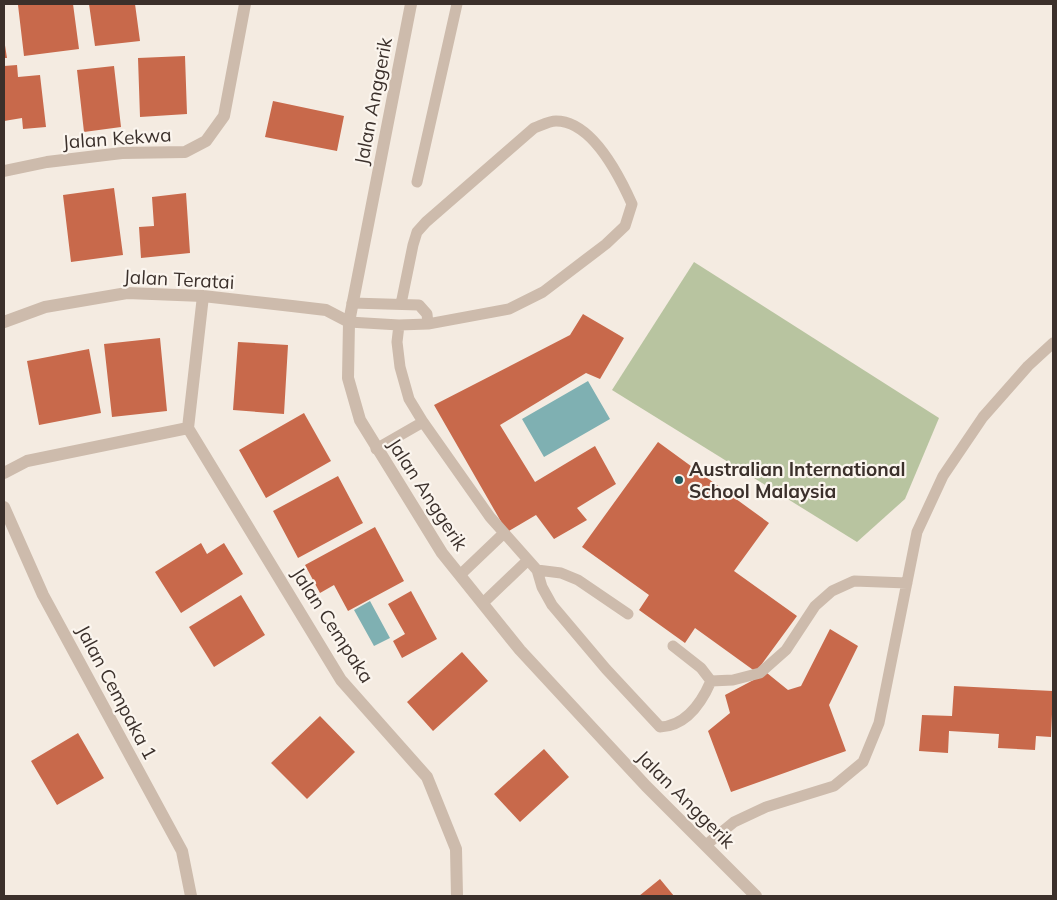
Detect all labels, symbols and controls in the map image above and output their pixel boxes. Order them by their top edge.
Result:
street label: Jalan Anggerik [349,35,397,167]
street label: Jalan Kekwa [62,122,172,154]
street label: Jalan Teratai [123,264,235,294]
street label: Jalan Anggerik [383,433,473,555]
place label: Australian International School Malaysia [689,457,905,503]
marker: Australian International School Malaysia [673,474,685,486]
street label: Jalan Cempaka [287,563,379,687]
street label: Jalan Cempaka 1 [71,620,163,764]
street label: Jalan Anggerik [632,745,740,853]

